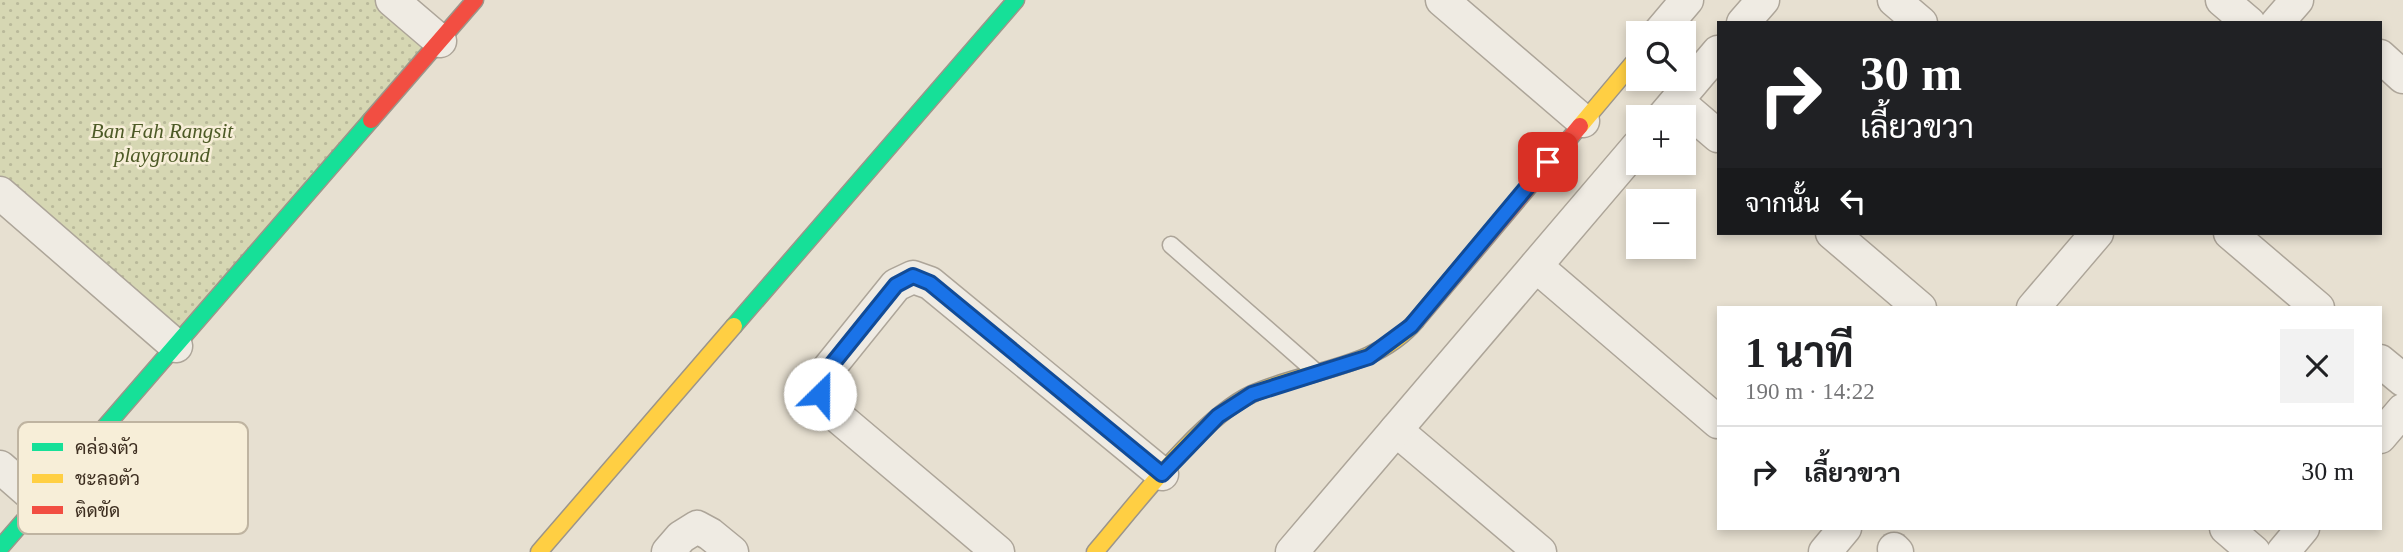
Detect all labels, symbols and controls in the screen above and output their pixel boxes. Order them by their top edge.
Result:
map controls [1626,21,1696,259]
button: search [1626,21,1696,91]
text: 30 m [1860,46,1962,101]
icon: right [1745,49,1836,140]
button: + [1626,105,1696,175]
text: เลี้ยวขวา [1860,109,1974,145]
park label: Ban Fah Rangsit playground [91,119,234,167]
pin [1518,132,1578,192]
icon: arrive [1529,143,1567,181]
icon: left [1834,182,1872,220]
button: − [1626,189,1696,259]
text: จากนั้น [1745,189,1820,218]
button: close [2280,329,2354,403]
text: 1 นาที [1745,330,1854,376]
position arrow [783,357,857,431]
text: 190 m · 14:22 [1745,379,1875,404]
legend [18,422,248,534]
text: คล่องตัว [75,436,139,458]
icon: right [1745,453,1783,491]
text: 30 m [2301,457,2354,486]
text: เลี้ยวขวา [1804,459,1901,488]
text: ชะลอตัว [75,468,140,489]
text: ติดขัด [75,500,120,521]

